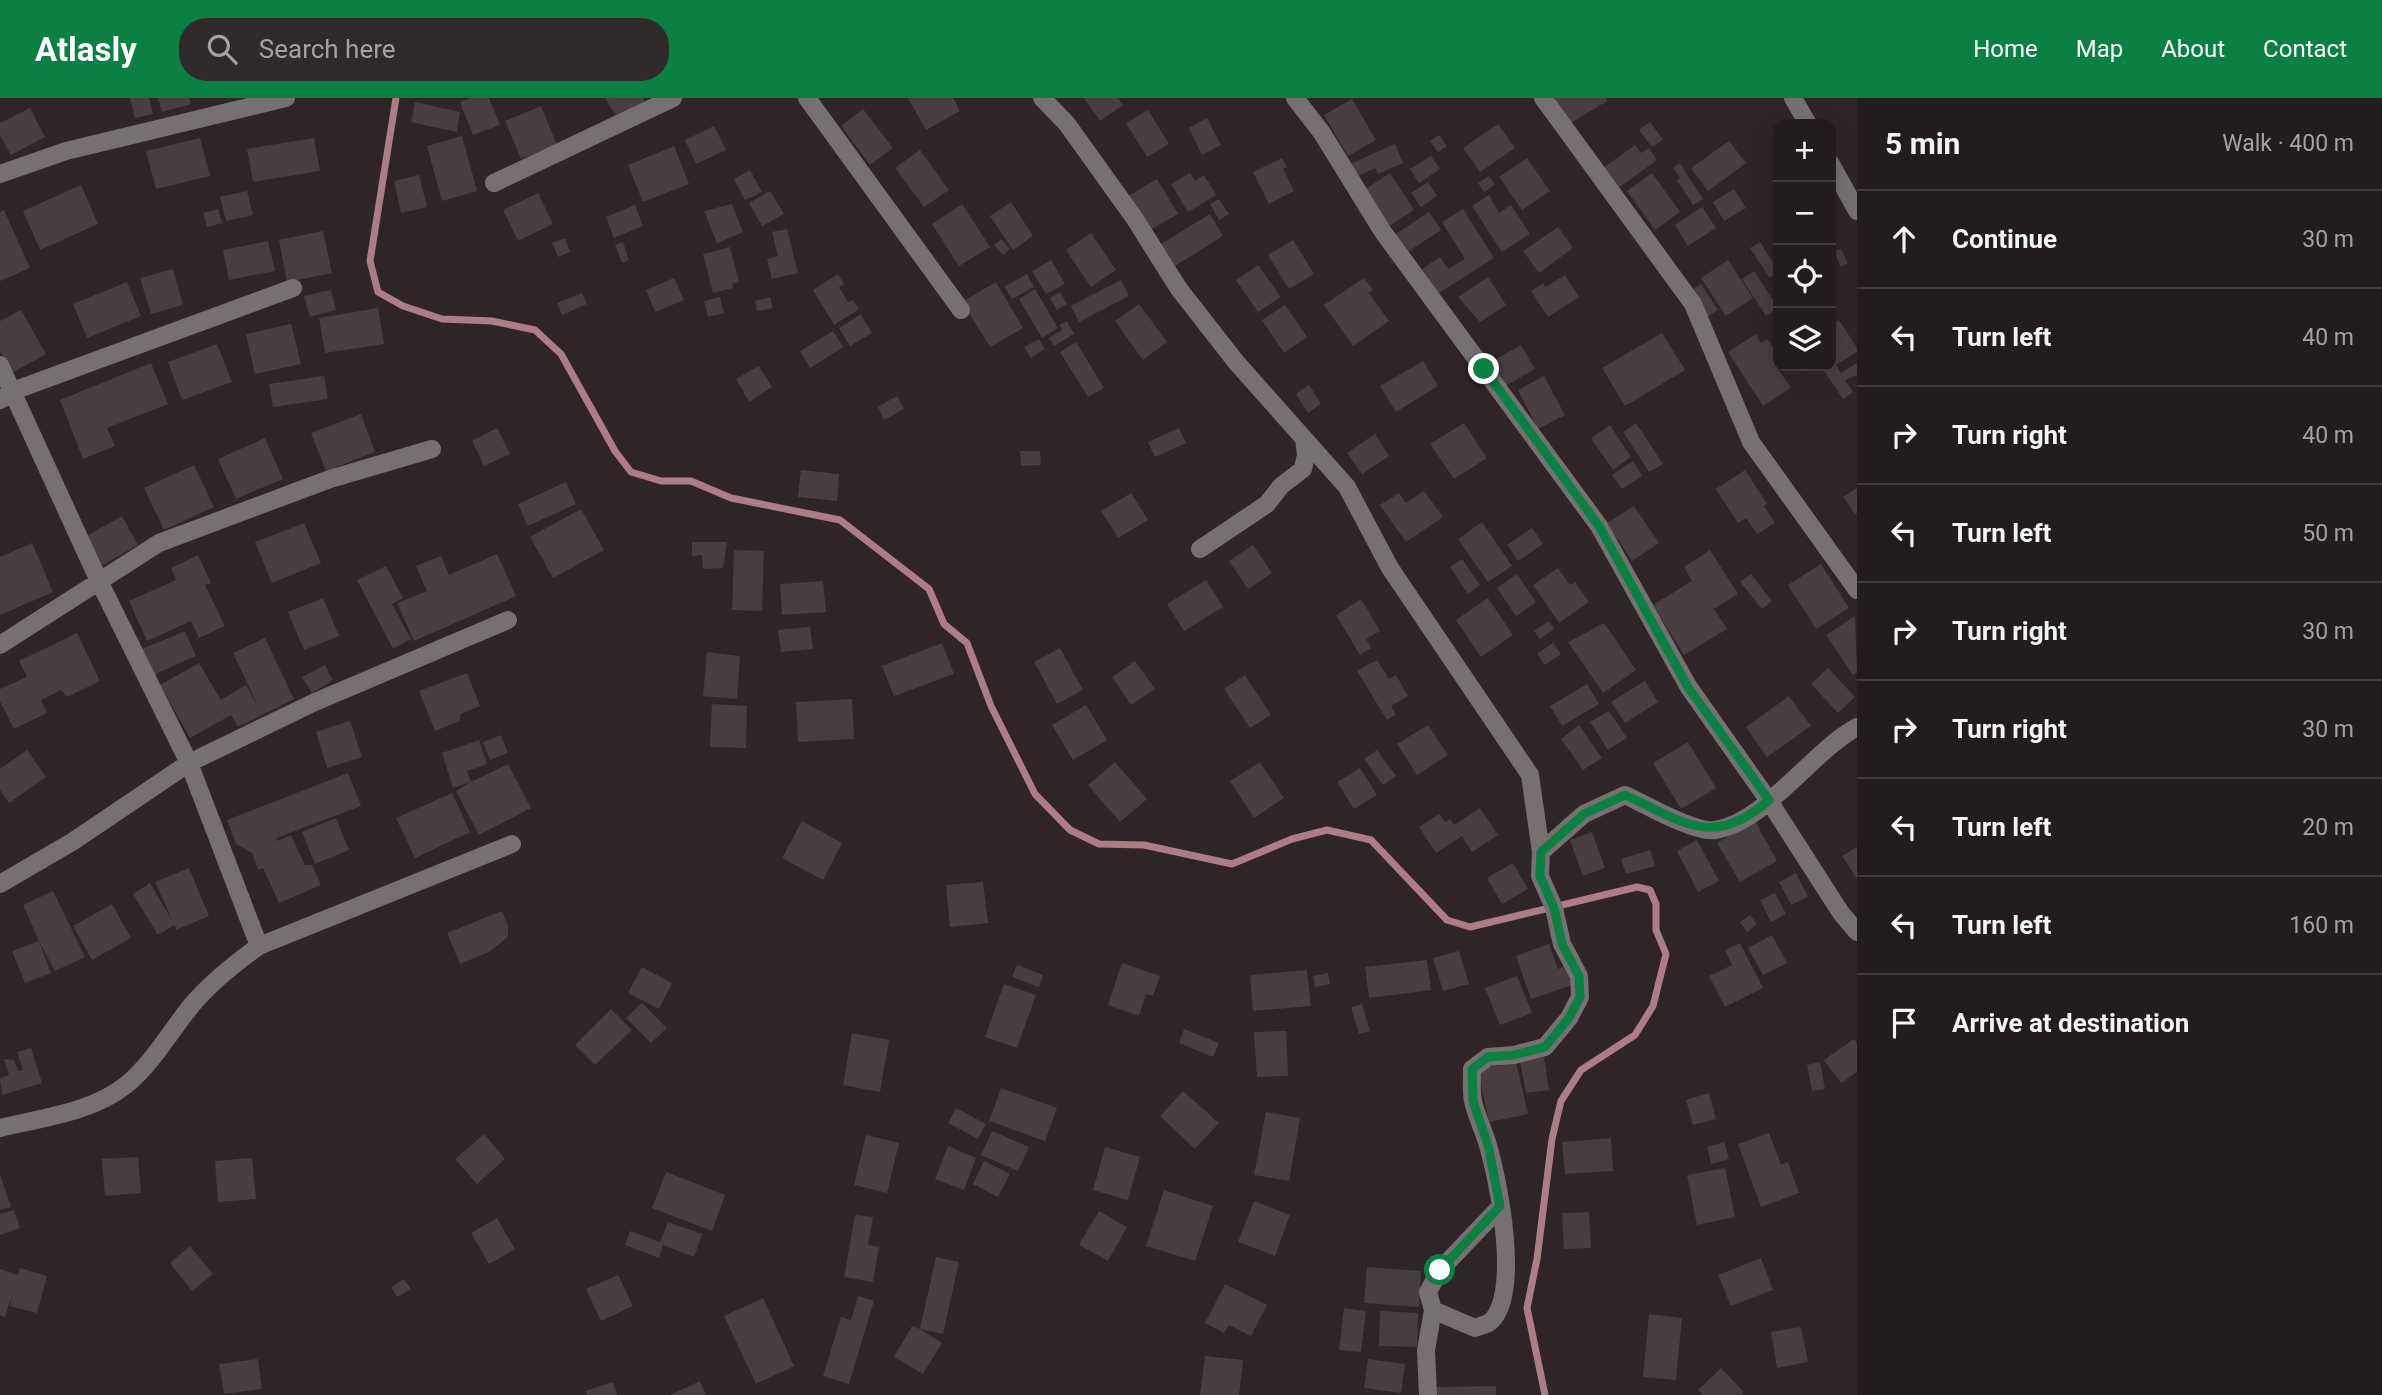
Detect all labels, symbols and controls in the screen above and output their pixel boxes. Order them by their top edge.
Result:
search box [179,18,669,81]
text: Atlasly [35,30,137,69]
icon: search [203,30,241,68]
text: Search here [259,34,396,64]
text: Home [1973,35,2038,63]
text: Map [2076,35,2123,63]
text: About [2161,35,2225,63]
text: Contact [2263,35,2347,63]
map controls [1773,119,1836,371]
button: + [1773,119,1836,182]
text: 5 min [1885,126,1960,161]
text: Walk · 400 m [2222,130,2354,157]
button: − [1773,182,1836,245]
icon: ahead [1885,220,1923,258]
text: Continue [1952,224,2057,254]
text: 30 m [2302,226,2354,253]
button: locate [1773,245,1836,308]
button: layers [1773,308,1836,371]
icon: left [1885,318,1923,356]
text: Turn left [1952,322,2051,352]
text: 40 m [2302,324,2354,351]
route end [1468,353,1499,384]
icon: right [1885,416,1923,454]
text: Turn right [1952,420,2067,450]
text: 40 m [2302,422,2354,449]
icon: left [1885,514,1923,552]
text: Turn left [1952,518,2051,548]
text: 50 m [2302,520,2354,547]
icon: right [1885,612,1923,650]
text: Turn right [1952,616,2067,646]
text: 30 m [2302,618,2354,645]
icon: right [1885,710,1923,748]
text: Turn right [1952,714,2067,744]
text: 30 m [2302,716,2354,743]
icon: left [1885,808,1923,846]
text: Turn left [1952,812,2051,842]
text: 20 m [2302,814,2354,841]
icon: left [1885,906,1923,944]
text: Turn left [1952,910,2051,940]
text: 160 m [2289,912,2354,939]
icon: arrive [1885,1004,1923,1042]
text: Arrive at destination [1952,1008,2189,1038]
route start [1424,1254,1455,1285]

